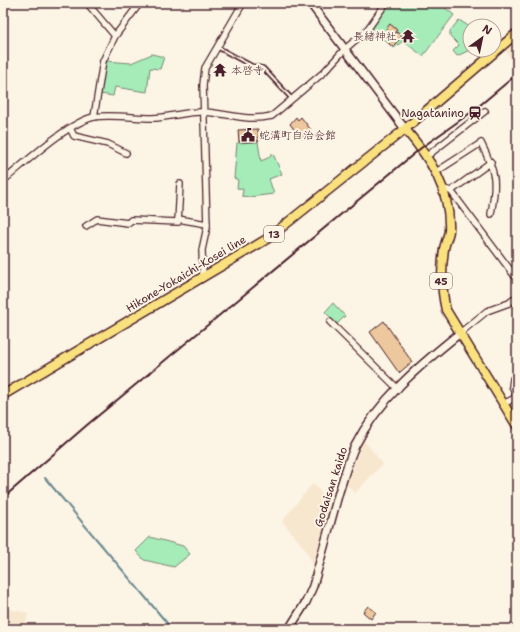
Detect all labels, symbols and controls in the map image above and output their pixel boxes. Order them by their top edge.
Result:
north arrow [462,18,502,58]
text: N [479,21,495,39]
temple icon: 長緒神社 [400,28,416,44]
place label: 長緒神社 [353,29,397,44]
temple icon: 本啓寺 [212,62,228,78]
place label: 本啓寺 [231,63,264,78]
station icon: Nagatanino [467,105,483,121]
place label: Nagatanino [401,106,464,121]
public building icon: 蛇溝町自治会館 [240,127,256,143]
place label: 蛇溝町自治会館 [259,128,336,143]
road number: 13 [264,226,284,242]
street label: Hikone-Yokaichi-Kosei line [123,232,249,316]
road number: 45 [430,273,452,289]
street label: Godaisan kaido [311,445,351,529]

